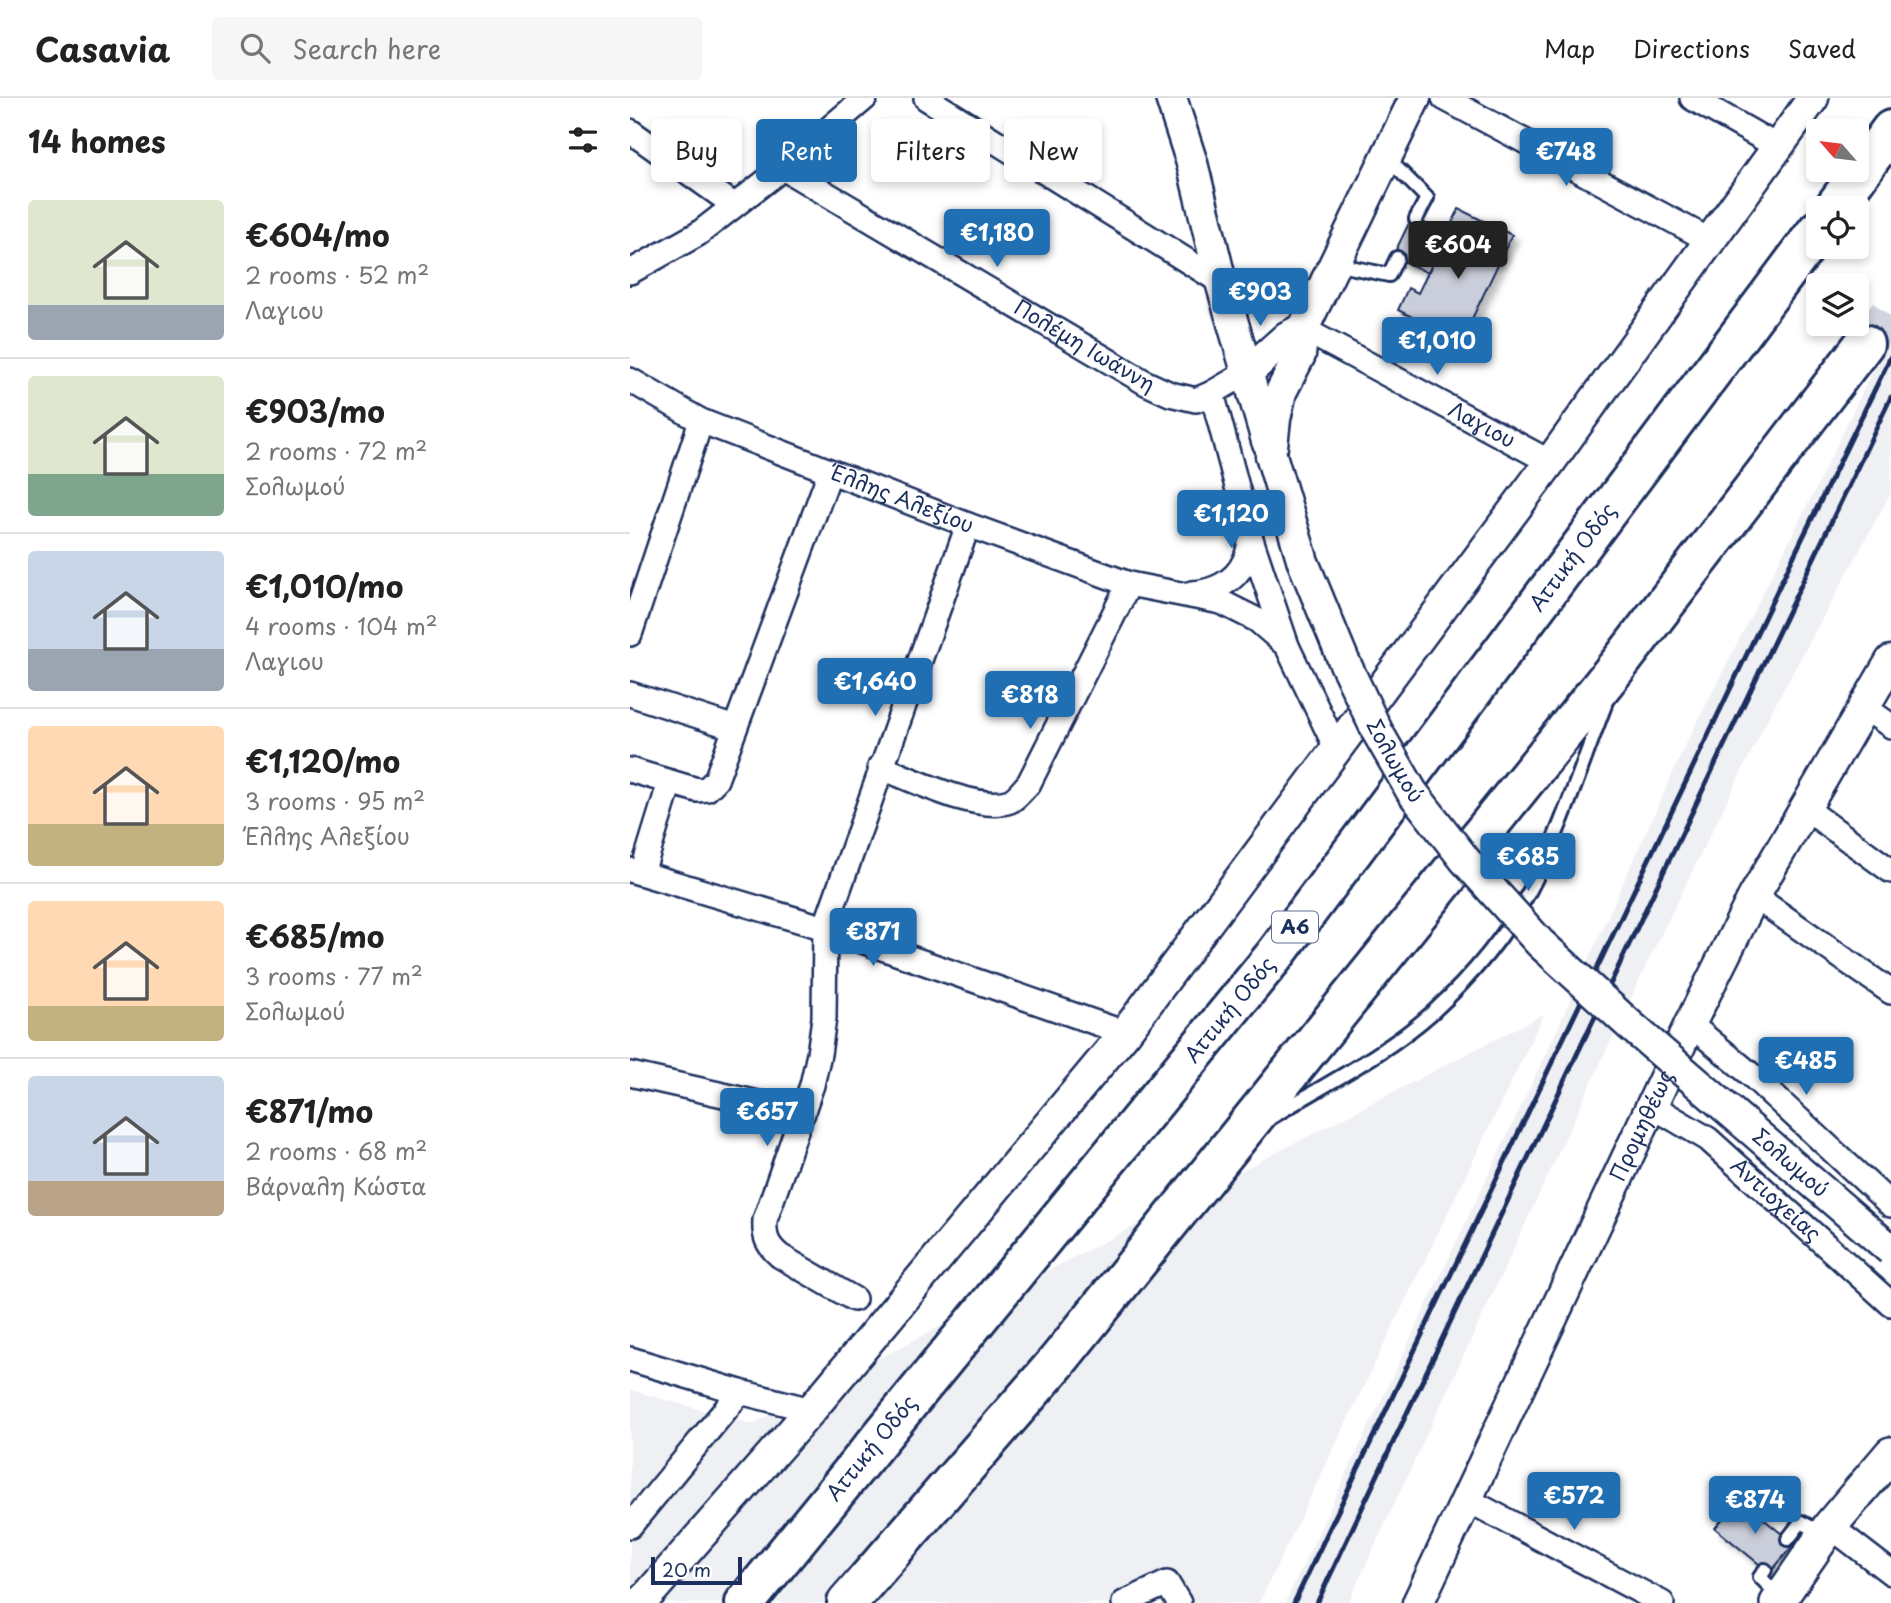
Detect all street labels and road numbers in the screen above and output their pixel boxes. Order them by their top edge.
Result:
street label: Πολέμη Ιωάννη [1009,290,1160,399]
street label: Λαγιου [1443,392,1522,455]
street label: Έλλης Αλεξίου [824,454,979,540]
street label: Αττική Οδός [1520,495,1623,617]
street label: Σολωμού [1360,713,1433,809]
road number: Α6 [1272,912,1318,942]
street label: Αττική Οδός [1175,949,1282,1069]
street label: Προμηθέως [1600,1064,1680,1186]
street label: Σολωμού [1746,1120,1837,1204]
street label: Αντιοχείας [1724,1149,1829,1248]
street label: Αττική Οδός [817,1387,923,1507]

